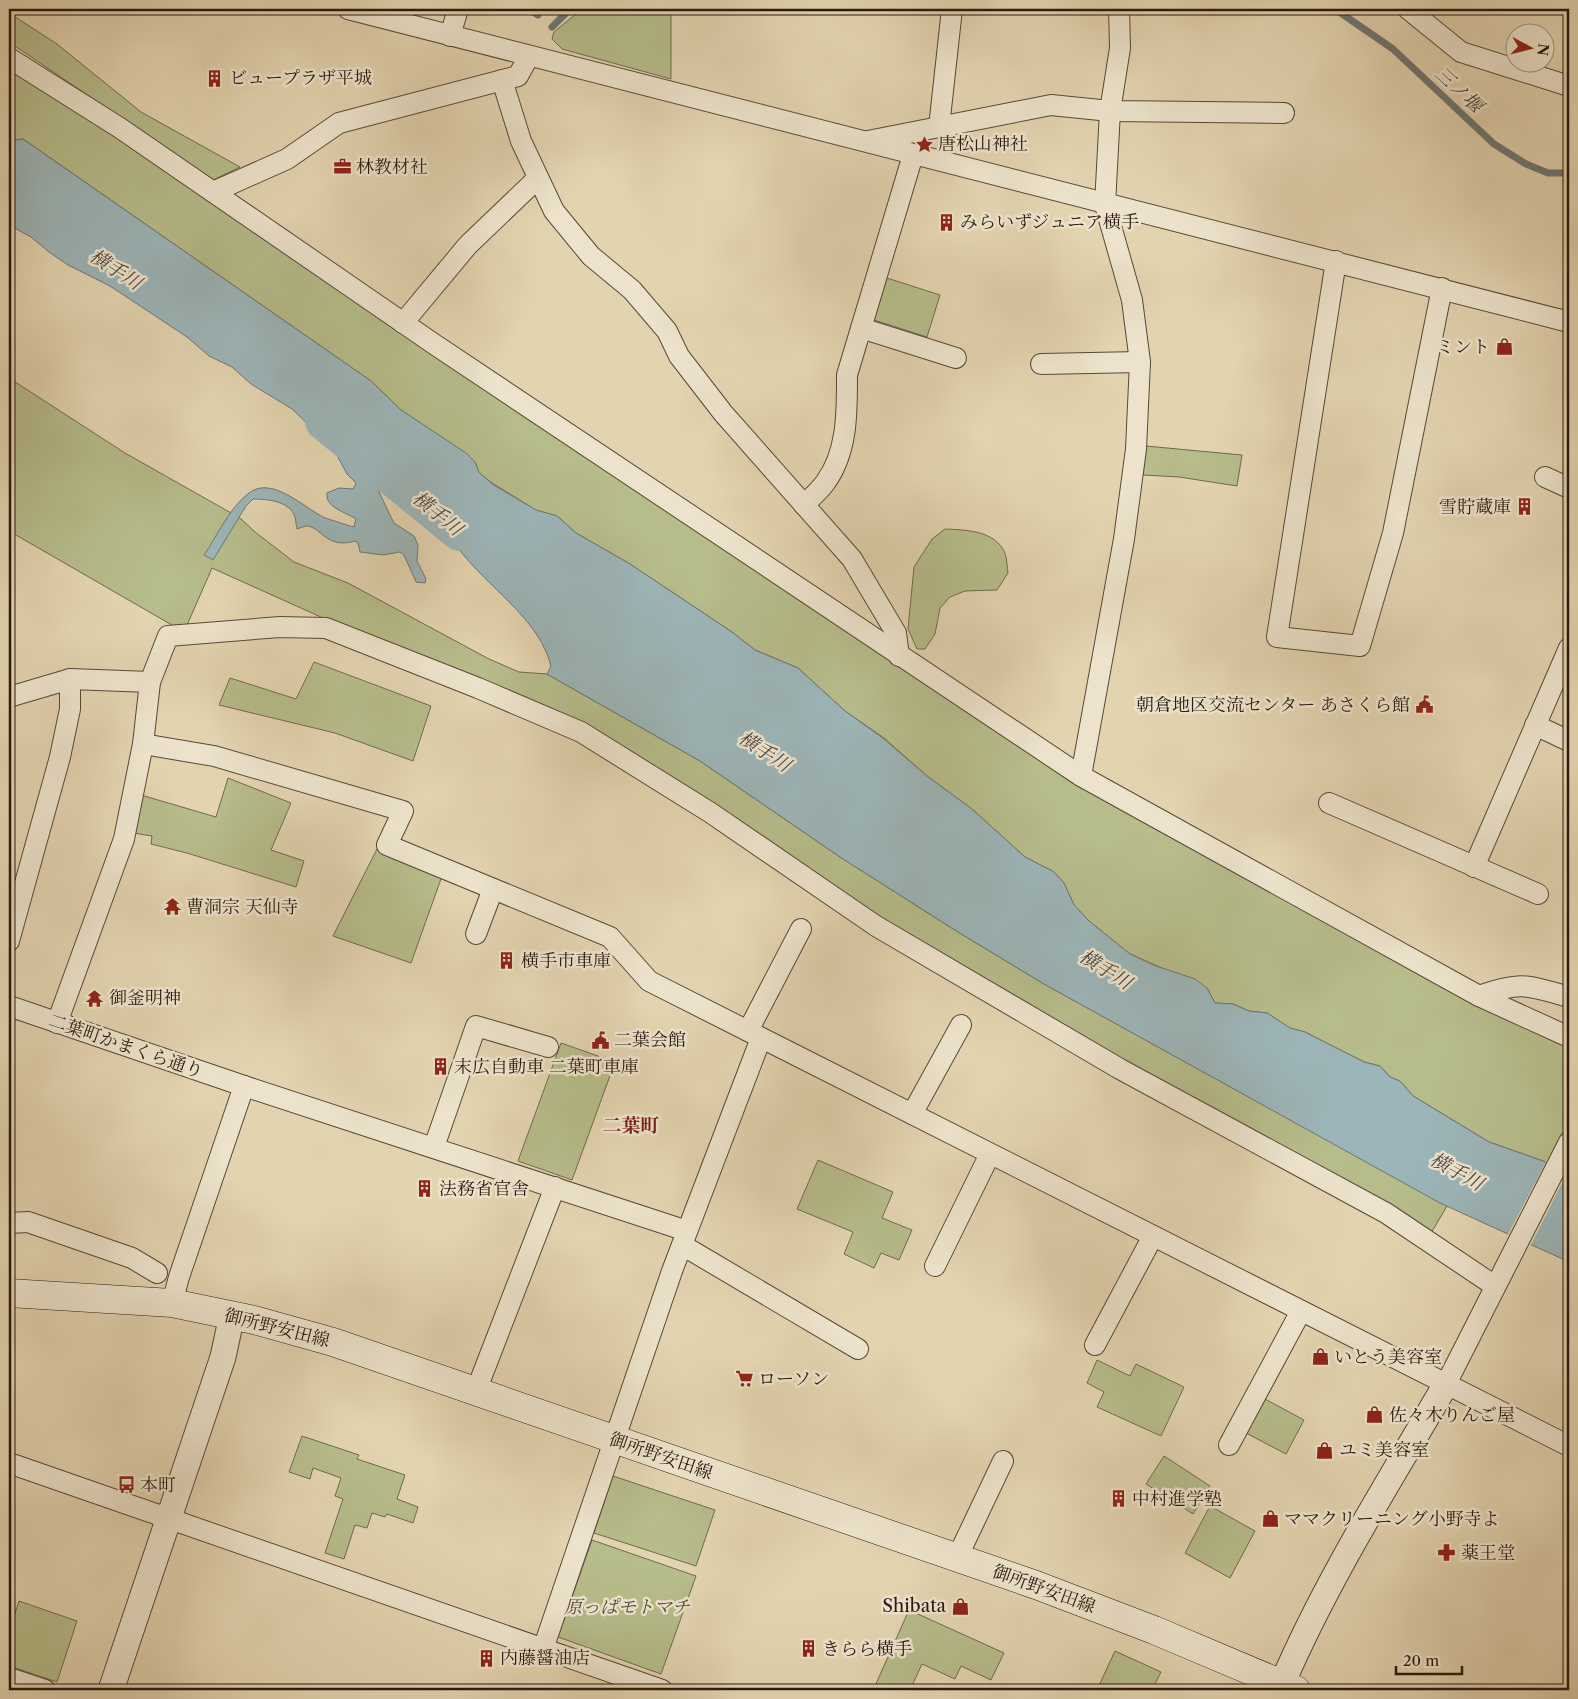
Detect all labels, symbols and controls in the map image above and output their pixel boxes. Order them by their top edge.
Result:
north arrow [1506,22,1556,72]
text: N [1533,42,1553,57]
water label: 三ノ堰 [1430,62,1490,119]
place label: ビュープラザ平城 [229,67,372,89]
building icon: ビュープラザ平城 [205,68,225,88]
place label: 唐松山神社 [938,133,1028,155]
place icon: 唐松山神社 [914,134,934,154]
place label: 林教材社 [356,156,428,178]
office icon: 林教材社 [332,157,352,177]
place label: みらいずジュニア横手 [960,211,1139,233]
building icon: みらいずジュニア横手 [936,212,956,232]
water label: 横手川 [86,244,148,296]
place label: ミント [1436,336,1490,358]
shop icon: ミント [1494,337,1514,357]
water label: 横手川 [408,487,469,542]
place label: 雪貯蔵庫 [1439,496,1511,518]
building icon: 雪貯蔵庫 [1515,497,1535,517]
place label: 朝倉地区交流センター あさくら館 [1136,694,1410,716]
public building icon: 朝倉地区交流センター あさくら館 [1414,695,1434,715]
water label: 横手川 [735,726,797,778]
place label: 曹洞宗 天仙寺 [186,896,299,918]
temple icon: 曹洞宗 天仙寺 [162,897,182,917]
water label: 横手川 [1075,945,1138,995]
place label: 横手市車庫 [521,950,611,972]
building icon: 横手市車庫 [497,951,517,971]
place label: 御釜明神 [109,987,181,1009]
temple icon: 御釜明神 [85,988,105,1008]
street label: 二葉町かまくら通り [46,1009,206,1083]
place label: 二葉会館 [614,1029,686,1051]
public building icon: 二葉会館 [590,1030,610,1050]
place label: 末広自動車 二葉町車庫 [454,1056,639,1078]
building icon: 末広自動車 二葉町車庫 [430,1057,450,1077]
district label: 二葉町 [602,1114,660,1137]
water label: 横手川 [1426,1148,1489,1196]
place label: 法務省官舎 [439,1178,529,1200]
building icon: 法務省官舎 [415,1179,435,1199]
street label: 御所野安田線 [222,1304,332,1352]
place label: いとう美容室 [1334,1346,1442,1368]
shop icon: いとう美容室 [1310,1347,1330,1367]
place label: ローソン [758,1368,829,1390]
supermarket icon: ローソン [734,1369,754,1389]
place label: 佐々木りんご屋 [1389,1404,1515,1426]
shop icon: 佐々木りんご屋 [1365,1405,1385,1425]
street label: 御所野安田線 [606,1428,716,1484]
place label: ユミ美容室 [1339,1439,1429,1461]
shop icon: ユミ美容室 [1315,1440,1335,1460]
place label: 本町 [140,1474,176,1496]
bus stop icon: 本町 [116,1475,136,1495]
place label: 中村進学塾 [1132,1488,1222,1510]
building icon: 中村進学塾 [1108,1489,1128,1509]
place label: ママクリーニング小野寺よ [1284,1508,1500,1530]
shop icon: ママクリーニング小野寺よ [1260,1509,1280,1529]
place label: 薬王堂 [1461,1542,1515,1564]
pharmacy icon: 薬王堂 [1437,1543,1457,1563]
street label: 御所野安田線 [989,1560,1099,1618]
place label: Shibata [882,1595,947,1617]
park label: 原っぱモトマチ [564,1596,691,1618]
shop icon: Shibata [950,1596,970,1616]
place label: きらら横手 [822,1638,912,1660]
building icon: きらら横手 [798,1639,818,1659]
scale bar [1396,1644,1462,1676]
place label: 内藤醤油店 [500,1647,590,1669]
building icon: 内藤醤油店 [476,1648,496,1668]
text: 20 m [1403,1651,1439,1670]

